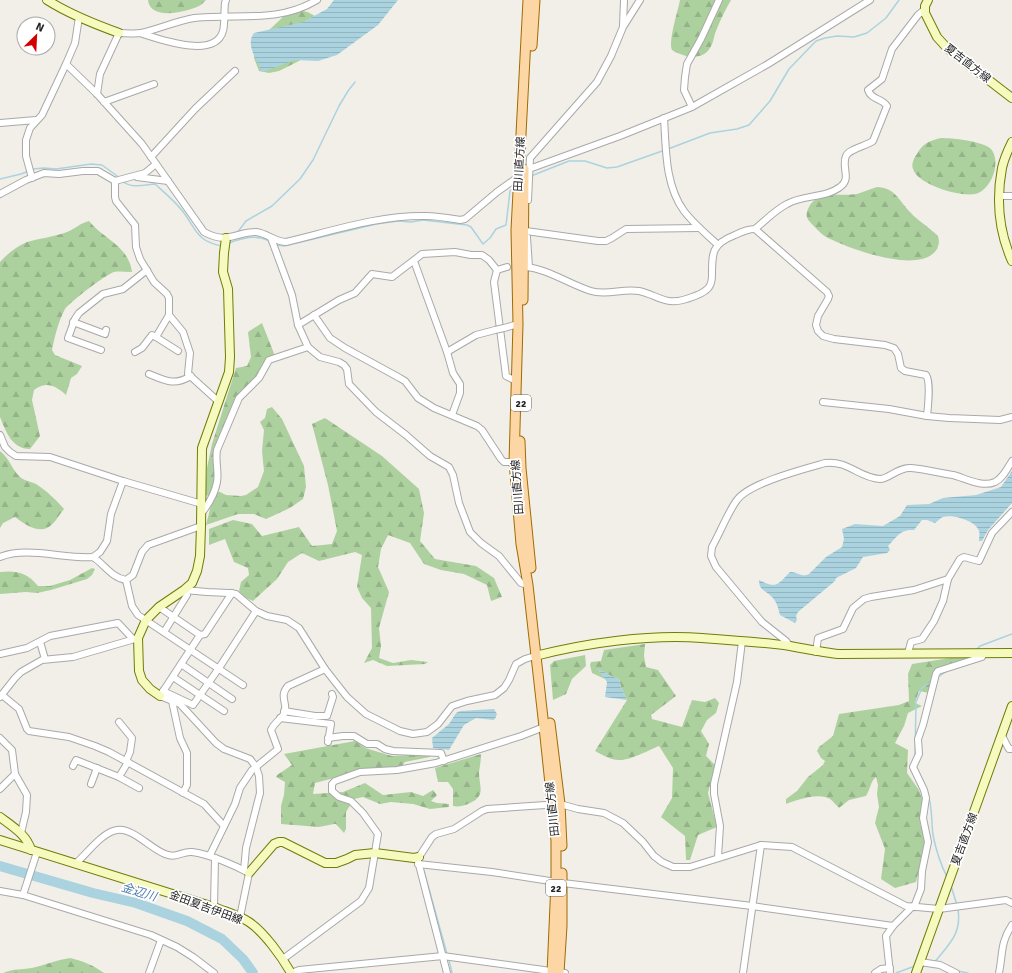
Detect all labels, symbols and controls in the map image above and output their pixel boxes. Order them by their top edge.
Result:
north arrow [16,16,56,56]
text: N [34,20,46,35]
street label: 夏吉直方線 [942,41,993,85]
street label: 田川直方線 [512,136,527,192]
road number: 22 [511,395,531,411]
street label: 田川直方線 [509,459,526,515]
street label: 田川直方線 [543,781,562,837]
street label: 夏吉直方線 [949,811,980,867]
water label: 金辺川 [119,880,160,905]
road number: 22 [546,880,566,896]
street label: 金田夏吉伊田線 [167,888,244,927]

